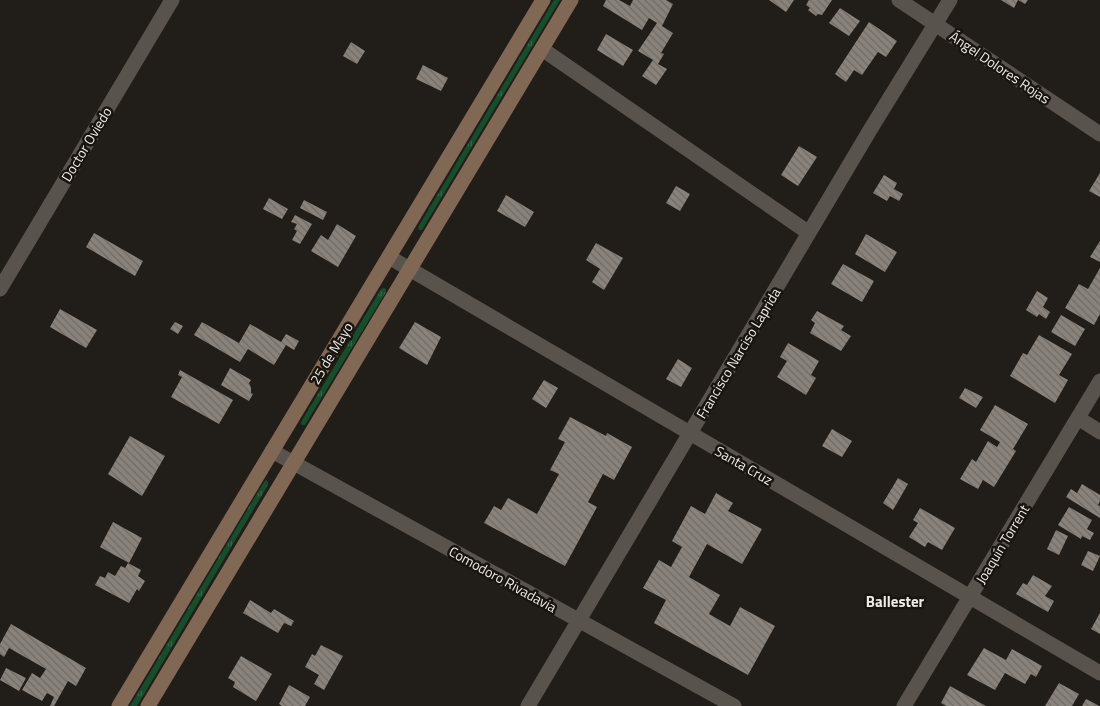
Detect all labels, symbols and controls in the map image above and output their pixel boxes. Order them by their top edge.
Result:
street label: Ángel Dolores Rojas [945,25,1055,109]
street label: Doctor Oviedo [55,103,117,185]
street label: Francisco Narciso Laprida [691,284,785,422]
street label: 25 de Mayo [304,318,358,388]
street label: Santa Cruz [711,440,777,490]
street label: Joaquín Torrent [970,500,1034,588]
street label: Comodoro Rivadavia [445,541,561,617]
district label: Ballester [866,590,925,613]

